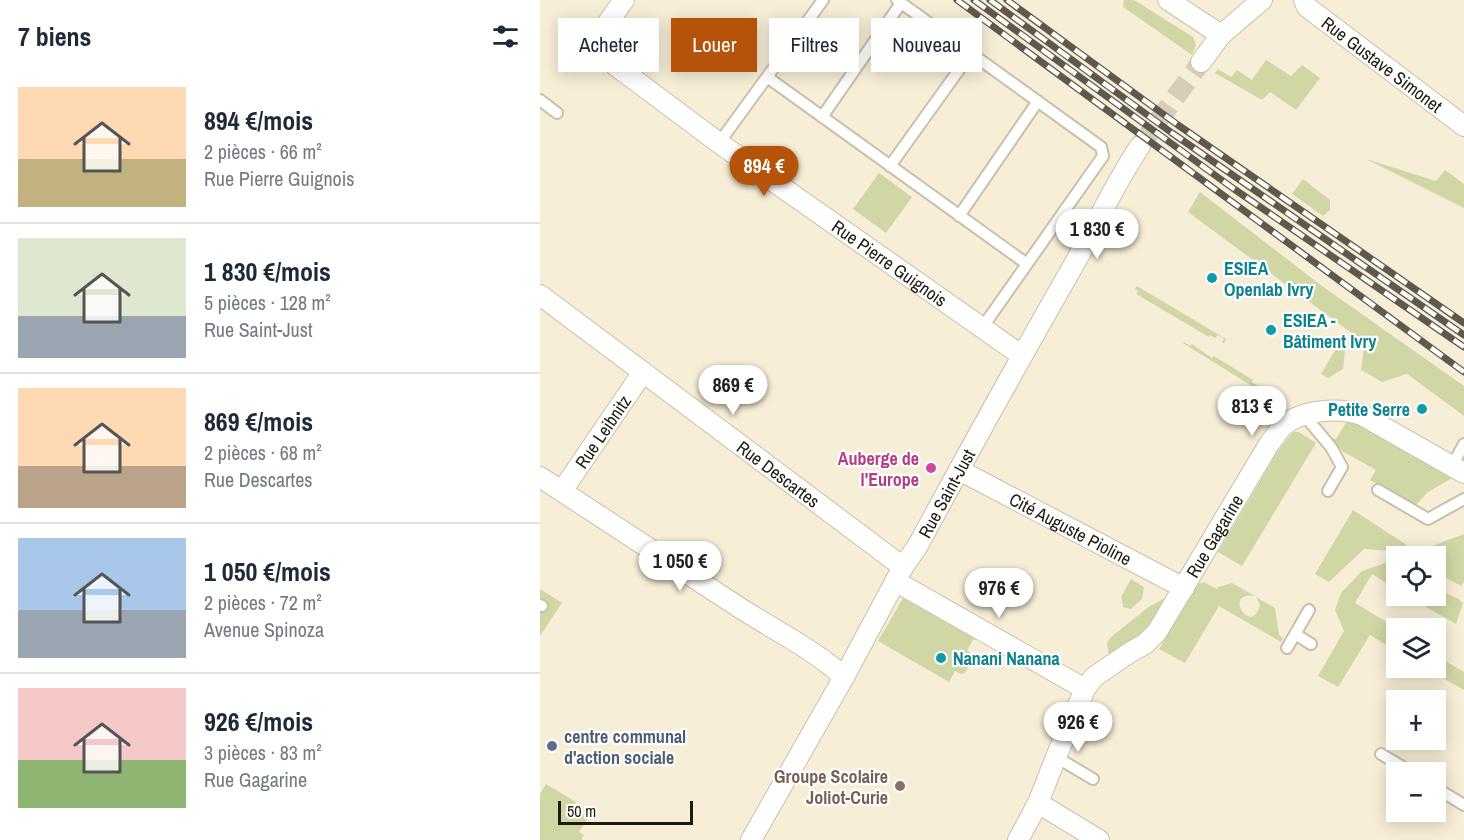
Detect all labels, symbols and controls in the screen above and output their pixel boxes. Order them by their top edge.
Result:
street label: Rue Gustave Simonet [1317,10,1448,118]
chip: Acheter [558,18,659,72]
chip: Louer [671,18,757,72]
chip: Filtres [769,18,859,72]
chip: Nouveau [871,18,982,72]
text: 7 biens [18,19,91,54]
icon: filters [489,20,522,53]
text: 894 €/mois [204,103,313,138]
icon: home [66,111,138,183]
text: 2 pièces · 66 m² [204,138,322,165]
pin: 894 € [722,146,806,197]
text: 894 € [743,152,785,179]
text: Rue Pierre Guignois [204,165,354,192]
pin: 1 830 € [1042,209,1152,260]
street label: Rue Pierre Guignois [827,214,952,312]
text: 1 830 € [1070,215,1124,242]
text: 1 830 €/mois [204,254,331,289]
place label: ESIEA Openlab Ivry [1224,256,1314,302]
icon: home [66,262,138,334]
marker: ESIEA Openlab Ivry [1205,271,1219,285]
text: 5 pièces · 128 m² [204,289,331,316]
place label: ESIEA - Bâtiment Ivry [1283,308,1377,354]
text: Rue Saint-Just [204,316,312,343]
marker: ESIEA - Bâtiment Ivry [1264,323,1278,337]
pin: 869 € [691,365,775,416]
text: 869 € [712,371,754,398]
pin: 813 € [1210,386,1294,437]
street label: Rue Leibnitz [569,390,636,473]
text: 813 € [1231,392,1273,419]
place label: Petite Serre [1328,397,1410,422]
marker: Petite Serre [1415,402,1429,416]
text: 869 €/mois [204,404,313,439]
icon: home [66,412,138,484]
street label: Rue Descartes [732,434,825,513]
text: 2 pièces · 68 m² [204,439,322,466]
street label: Rue Saint-Just [912,444,981,542]
place label: Auberge de l'Europe [838,446,919,492]
marker: Auberge de l'Europe [924,461,938,475]
text: Rue Descartes [204,466,312,493]
street label: Cité Auguste Pioline [1005,486,1136,571]
street label: Rue Gagarine [1180,490,1249,582]
pin: 1 050 € [625,541,735,592]
map controls [1386,546,1446,822]
button: locate [1386,546,1446,606]
text: 1 050 € [653,547,707,574]
text: 1 050 €/mois [204,554,331,589]
icon: home [66,562,138,634]
pin: 976 € [957,568,1041,619]
text: 976 € [978,574,1020,601]
text: 2 pièces · 72 m² [204,589,322,616]
text: Avenue Spinoza [204,616,324,643]
button: layers [1386,618,1446,678]
place label: Nanani Nanana [953,646,1060,671]
marker: Nanani Nanana [934,651,948,665]
button: + [1386,690,1446,750]
pin: 926 € [1036,702,1120,753]
text: 926 €/mois [204,704,313,739]
text: 926 € [1057,708,1099,735]
icon: home [66,712,138,784]
place label: centre communal d'action sociale [564,724,686,770]
text: 3 pièces · 83 m² [204,739,322,766]
marker: centre communal d'action sociale [545,739,559,753]
button: − [1386,762,1446,822]
place label: Groupe Scolaire Joliot-Curie [774,764,888,810]
text: Rue Gagarine [204,766,307,793]
marker: Groupe Scolaire Joliot-Curie [893,779,907,793]
scale bar [558,798,693,826]
text: 50 m [567,800,596,822]

